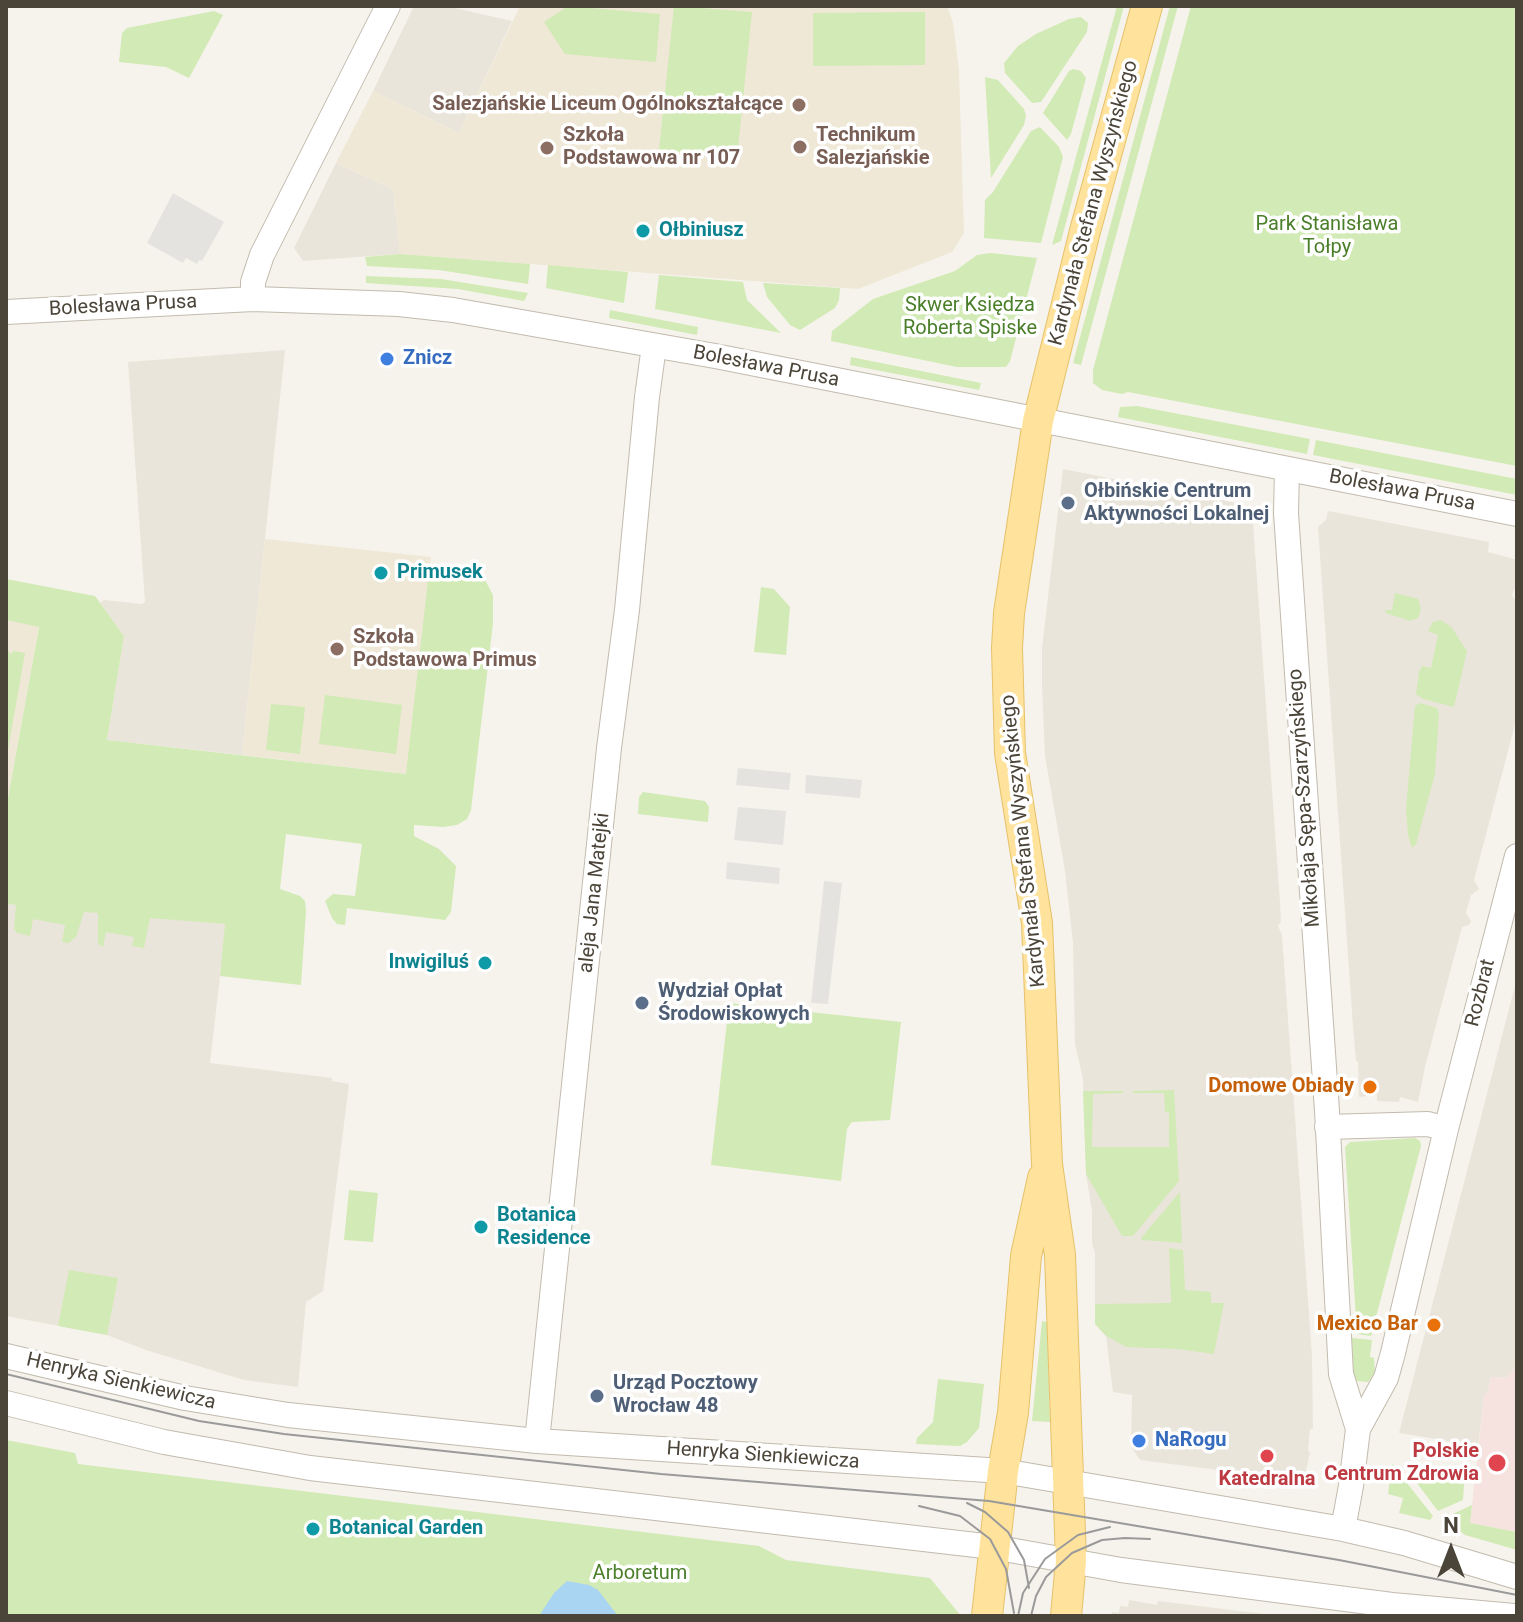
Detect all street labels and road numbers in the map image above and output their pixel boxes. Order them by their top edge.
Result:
street label: Kardynała Stefana Wyszyńskiego [1044,58,1144,348]
street label: Bolesława Prusa [48,290,198,322]
street label: Bolesława Prusa [691,341,841,393]
street label: Bolesława Prusa [1327,465,1477,517]
street label: Mikołaja Sępa-Szarzyńskiego [1284,668,1326,928]
street label: Kardynała Stefana Wyszyńskiego [997,693,1051,989]
street label: aleja Jana Matejki [575,812,615,974]
street label: Rozbrat [1461,957,1501,1029]
street label: Henryka Sienkiewicza [24,1349,218,1415]
street label: Henryka Sienkiewicza [666,1437,860,1475]

